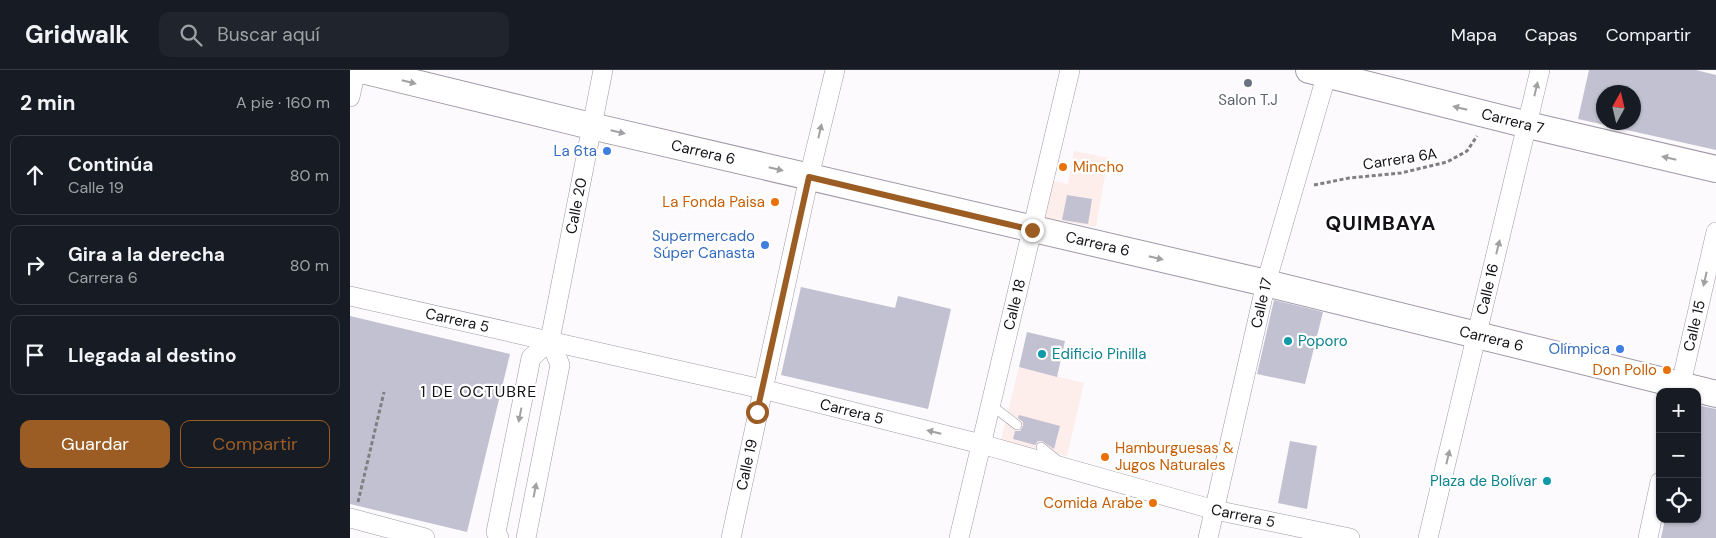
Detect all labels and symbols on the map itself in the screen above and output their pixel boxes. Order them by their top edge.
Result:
marker: Salon T.J [1242,77,1254,89]
one-way arrow [401,78,416,86]
one-way arrow [1532,82,1540,97]
north arrow [1596,85,1641,130]
place label: Salon T.J [1218,90,1278,110]
one-way arrow [1452,104,1467,112]
street label: Carrera 7 [1479,104,1546,138]
one-way arrow [816,124,824,139]
one-way arrow [610,128,625,136]
street label: Carrera 6 [669,135,737,169]
place label: La 6ta [553,141,597,161]
street label: Carrera 6A [1362,143,1439,175]
marker: La 6ta [601,145,613,157]
one-way arrow [1661,154,1676,162]
place label: Mincho [1073,157,1124,177]
marker: Mincho [1057,161,1069,173]
one-way arrow [769,165,784,173]
street label: Calle 20 [561,176,592,236]
place label: La Fonda Paisa [662,192,765,212]
marker: La Fonda Paisa [769,196,781,208]
district label: QUIMBAYA [1326,210,1436,236]
route end [1021,219,1044,242]
place label: Supermercado Súper Canasta [652,226,755,263]
street label: Carrera 6 [1064,227,1132,261]
marker: Supermercado Súper Canasta [759,239,771,251]
one-way arrow [1494,240,1502,255]
one-way arrow [1148,254,1163,262]
street label: Calle 16 [1472,261,1503,317]
one-way arrow [1701,272,1709,287]
street label: Calle 17 [1246,275,1277,330]
street label: Calle 18 [999,277,1030,332]
street label: Calle 15 [1679,298,1710,353]
street label: Carrera 5 [423,303,491,337]
street label: Carrera 6 [1457,321,1526,356]
place label: Poporo [1298,331,1348,351]
marker: Poporo [1282,335,1294,347]
place label: Olímpica [1549,339,1610,359]
marker: Olímpica [1614,343,1626,355]
place label: Edificio Pinilla [1052,344,1146,364]
marker: Edificio Pinilla [1036,348,1048,360]
place label: Don Pollo [1592,360,1657,380]
marker: Don Pollo [1661,364,1673,376]
district label: 1 DE OCTUBRE [421,381,537,402]
street label: Carrera 5 [818,394,886,429]
route start [746,401,769,424]
one-way arrow [516,408,524,423]
one-way arrow [927,428,942,436]
street label: Calle 19 [732,437,762,492]
place label: Hamburguesas & Jugos Naturales [1115,438,1234,475]
one-way arrow [1444,449,1452,464]
marker: Hamburguesas & Jugos Naturales [1099,451,1111,463]
place label: Plaza de Bolívar [1430,471,1537,491]
marker: Plaza de Bolívar [1541,475,1553,487]
one-way arrow [531,483,539,498]
place label: Comida Arabe [1043,493,1143,513]
marker: Comida Arabe [1147,497,1159,509]
street label: Carrera 5 [1209,499,1277,532]

